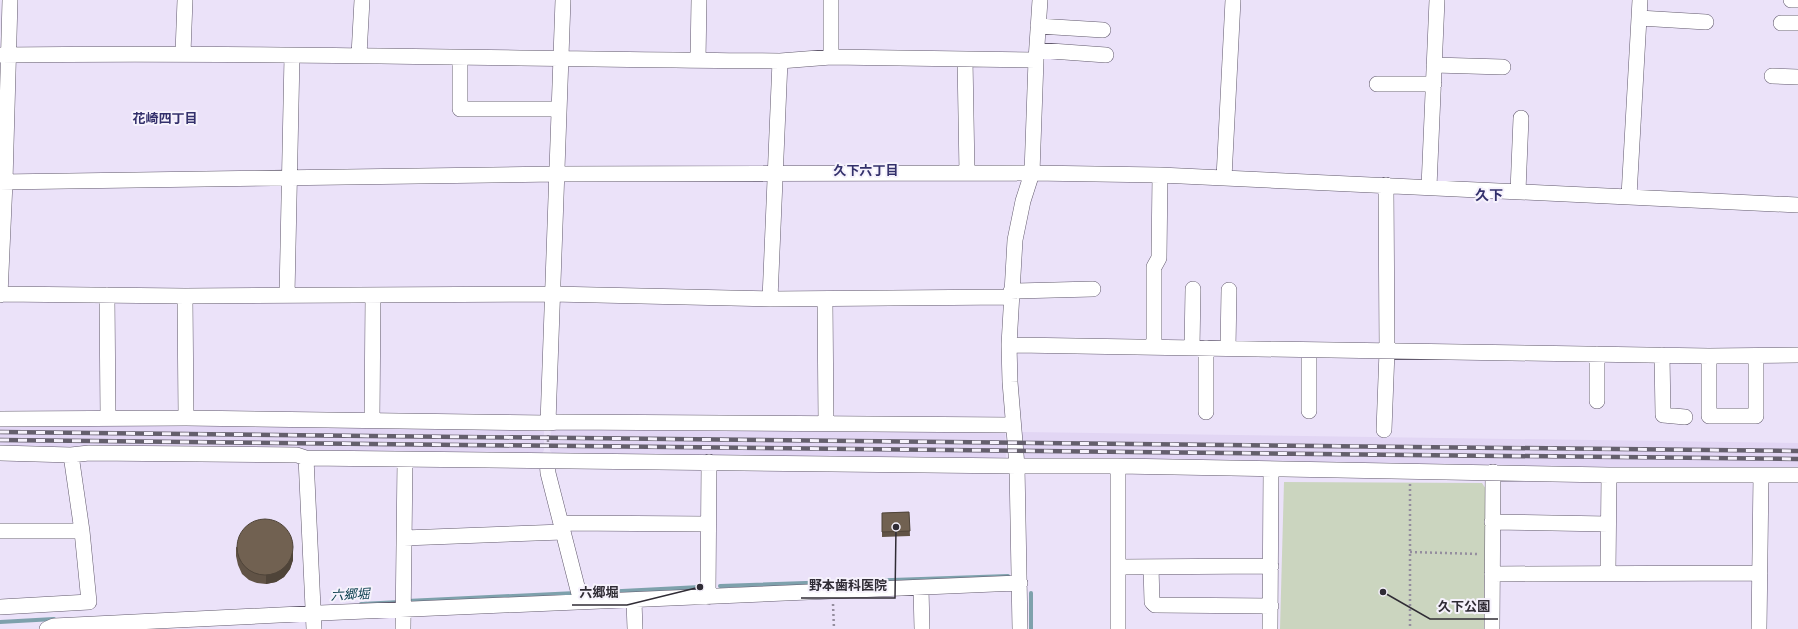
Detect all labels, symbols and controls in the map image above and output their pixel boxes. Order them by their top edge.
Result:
district label: 花崎四丁目 [132,110,198,128]
district label: 久下六丁目 [833,162,899,180]
district label: 久下 [1475,186,1503,205]
callout: 野本歯科医院 [801,573,895,598]
text: 野本歯科医院 [809,577,887,595]
callout: 六郷堀 [572,580,627,605]
text: 六郷堀 [579,584,619,602]
water label: 六郷堀 [330,585,372,605]
callout: 久下公園 [1430,594,1498,619]
text: 久下公園 [1438,598,1490,616]

